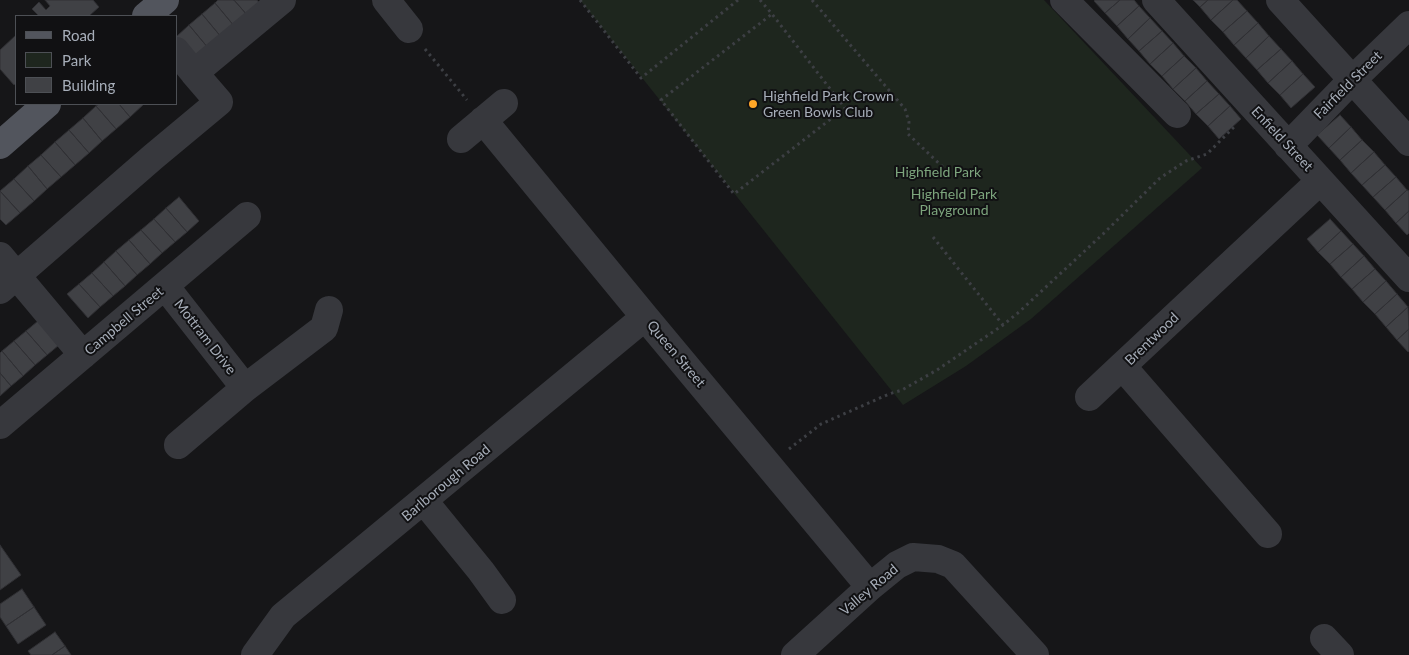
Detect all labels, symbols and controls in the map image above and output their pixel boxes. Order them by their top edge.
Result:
legend [15,15,178,105]
text: Road [62,26,95,44]
street label: Fairfield Street [1310,47,1386,123]
text: Park [62,51,91,69]
text: Building [62,76,115,94]
place label: Highfield Park Crown Green Bowls Club [763,88,894,120]
marker: Highfield Park Crown Green Bowls Club [747,98,759,110]
street label: Enfield Street [1248,103,1316,175]
park label: Highfield Park [895,164,981,180]
park label: Highfield Park Playground [911,186,997,218]
street label: Campbell Street [81,283,167,359]
street label: Mottram Drive [170,296,240,378]
street label: Brentwood [1122,309,1182,369]
street label: Queen Street [643,317,709,391]
street label: Barlborough Road [398,441,494,525]
street label: Valley Road [836,561,902,619]

